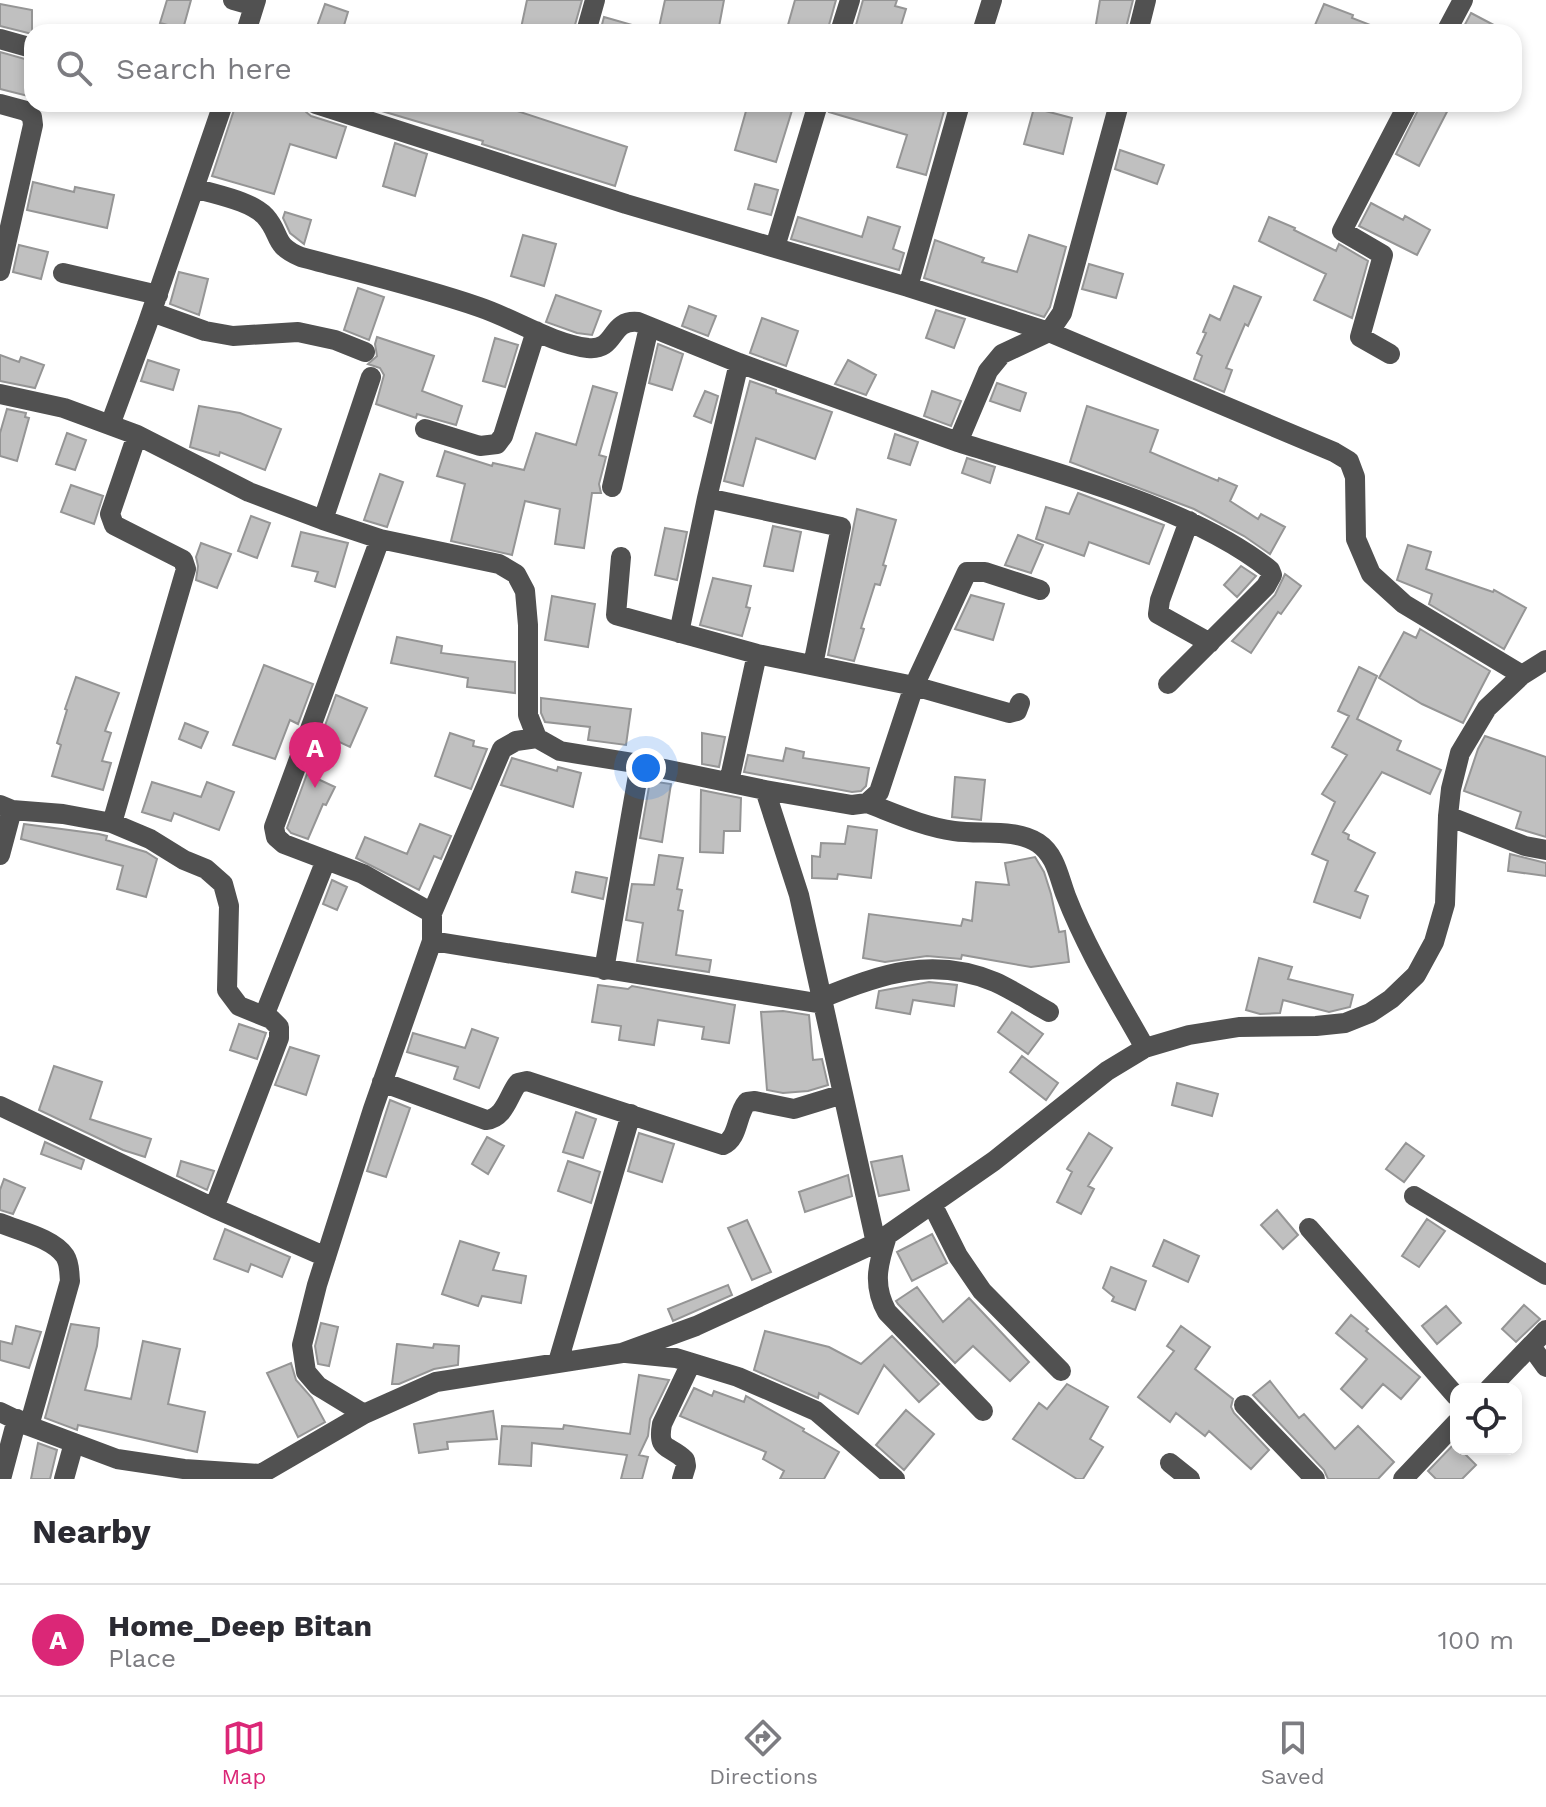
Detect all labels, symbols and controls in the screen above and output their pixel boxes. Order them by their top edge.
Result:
search box [24,24,1522,112]
icon: search [52,46,96,90]
text: Search here [116,51,292,86]
pin: A [289,722,341,788]
your location [626,748,666,788]
map controls [1450,1383,1522,1455]
button: locate [1450,1383,1522,1455]
text: Nearby [32,1511,151,1551]
text: Home_Deep Bitan [108,1608,372,1643]
text: A [49,1625,67,1655]
text: 100 m [1438,1625,1514,1655]
text: Place [108,1643,176,1673]
tab: Map [221,1716,266,1789]
tab: Directions [709,1716,818,1789]
tab: Saved [1261,1716,1325,1789]

